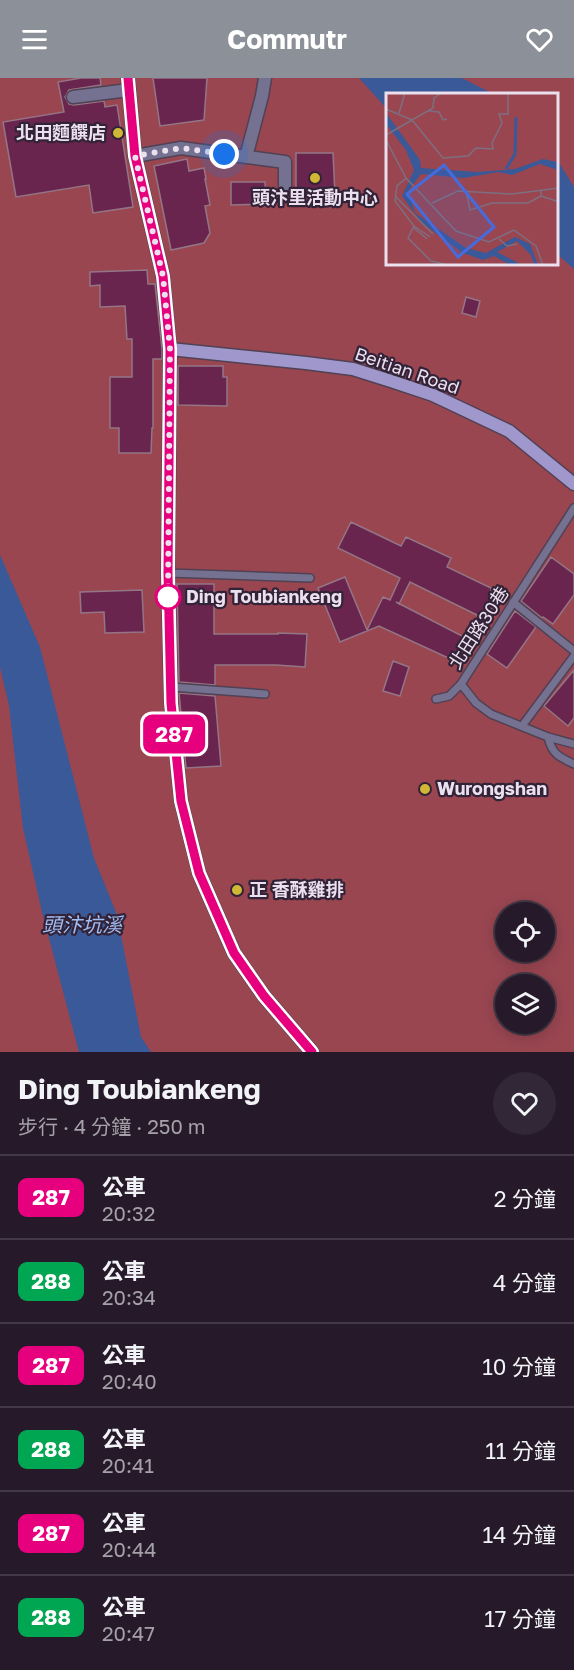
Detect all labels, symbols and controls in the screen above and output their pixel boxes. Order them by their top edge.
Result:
icon: menu [18,23,51,56]
text: Commutr [227,23,347,55]
icon: heart [523,23,556,56]
inset map [386,93,559,266]
place label: 北田麵饌店 [16,121,106,143]
marker: 北田麵饌店 [111,126,125,140]
your location [209,139,239,169]
marker: 頭汴里活動中心 [308,171,322,185]
place label: 頭汴里活動中心 [252,186,378,208]
street label: Beitian Road [352,342,463,398]
street label: 北田路30巷 [443,582,513,673]
marker: Ding Toubiankeng [155,584,181,610]
place label: Ding Toubiankeng [186,585,342,607]
line badge: 287 [140,714,208,754]
text: 287 [155,721,193,747]
place label: Wurongshan [437,777,547,799]
marker: Wurongshan [418,782,432,796]
place label: 正 香酥雞排 [249,878,344,900]
marker: 正 香酥雞排 [230,883,244,897]
map controls [495,902,555,1034]
button: locate [495,902,555,962]
water label: 頭汴坑溪 [42,912,125,936]
button: layers [495,974,555,1034]
text: Ding Toubiankeng [18,1072,261,1105]
button: heart [493,1072,556,1135]
text: 步行 · 4 分鐘 · 250 m [18,1114,206,1138]
text: 公車 [102,1173,146,1200]
text: 287 [32,1184,70,1210]
text: 2 分鐘 [494,1185,556,1212]
text: 20:32 [102,1201,155,1225]
text: 公車 [102,1257,146,1284]
text: 288 [31,1268,71,1294]
text: 4 分鐘 [493,1269,556,1296]
text: 20:34 [102,1285,156,1309]
text: 公車 [102,1341,146,1368]
text: 287 [32,1352,70,1378]
text: 10 分鐘 [482,1353,556,1380]
text: 20:40 [102,1369,157,1393]
text: 公車 [102,1425,146,1452]
text: 288 [31,1436,71,1462]
text: 11 分鐘 [485,1437,556,1464]
text: 20:41 [102,1453,154,1477]
text: 公車 [102,1509,146,1536]
text: 287 [32,1520,70,1546]
text: 14 分鐘 [482,1521,556,1548]
text: 20:44 [102,1537,156,1561]
text: 公車 [102,1593,146,1620]
text: 288 [31,1604,71,1630]
text: 17 分鐘 [484,1605,556,1632]
text: 20:47 [102,1621,155,1645]

